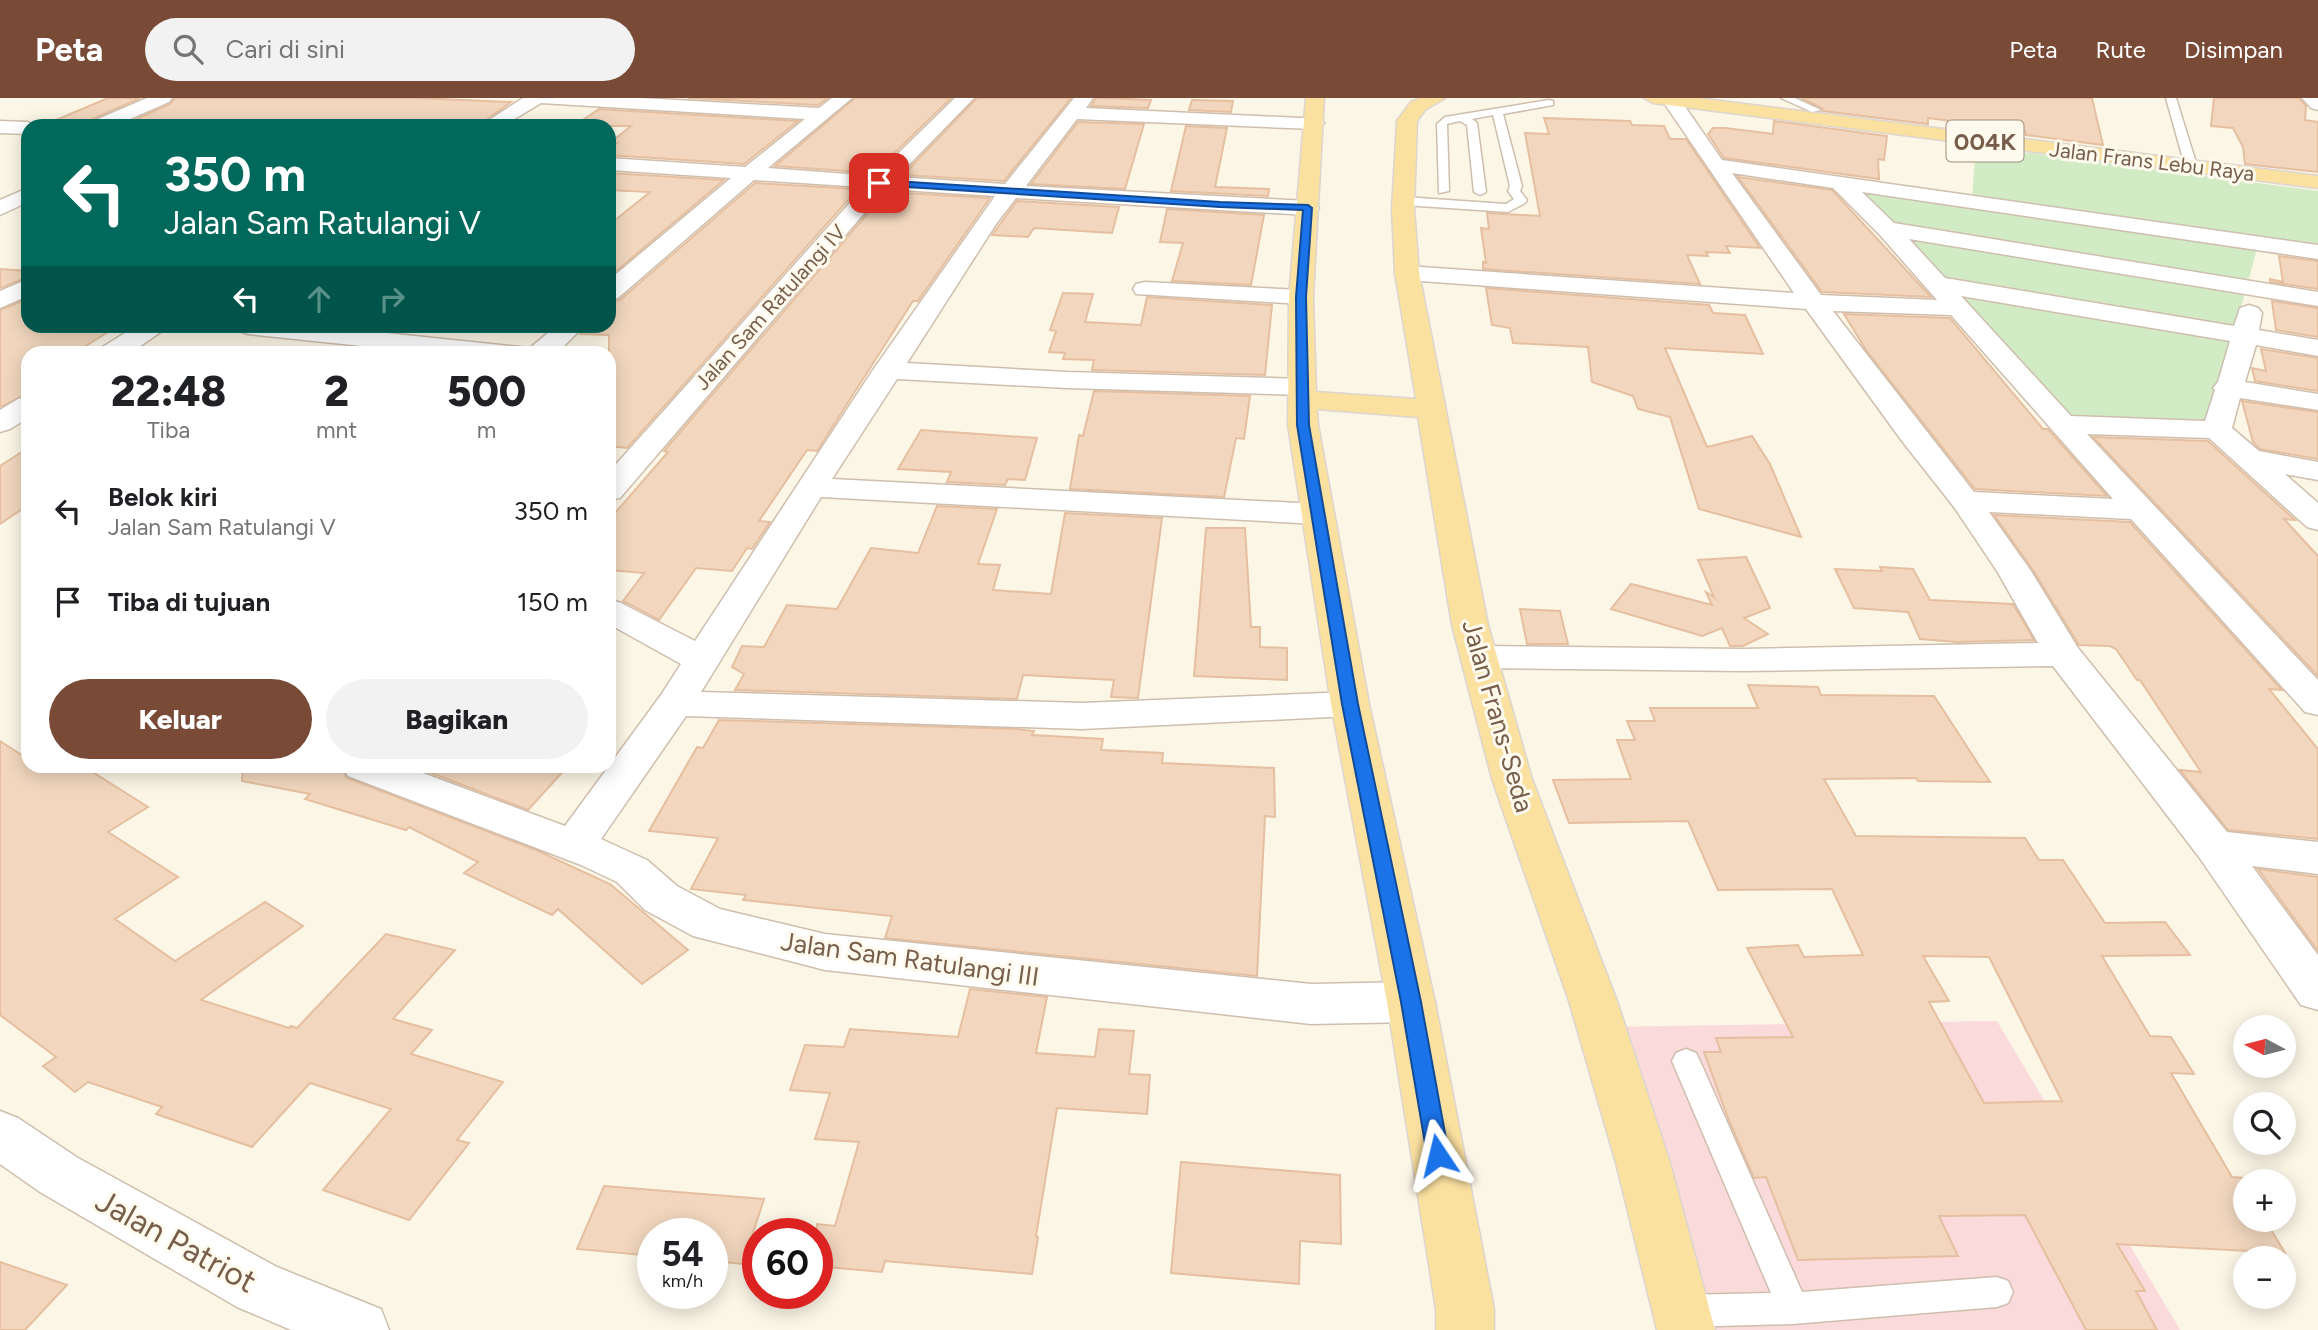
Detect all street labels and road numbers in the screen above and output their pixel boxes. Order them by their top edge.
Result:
road number: 004K [1946,121,2024,162]
street label: Jalan Frans Lebu Raya [2048,136,2256,186]
street label: Jalan Sam Ratulangi IV [689,219,851,395]
street label: Jalan Frans-Seda [1455,616,1541,816]
street label: Jalan Sam Ratulangi III [779,925,1041,993]
street label: Jalan Patriot [89,1181,263,1301]

